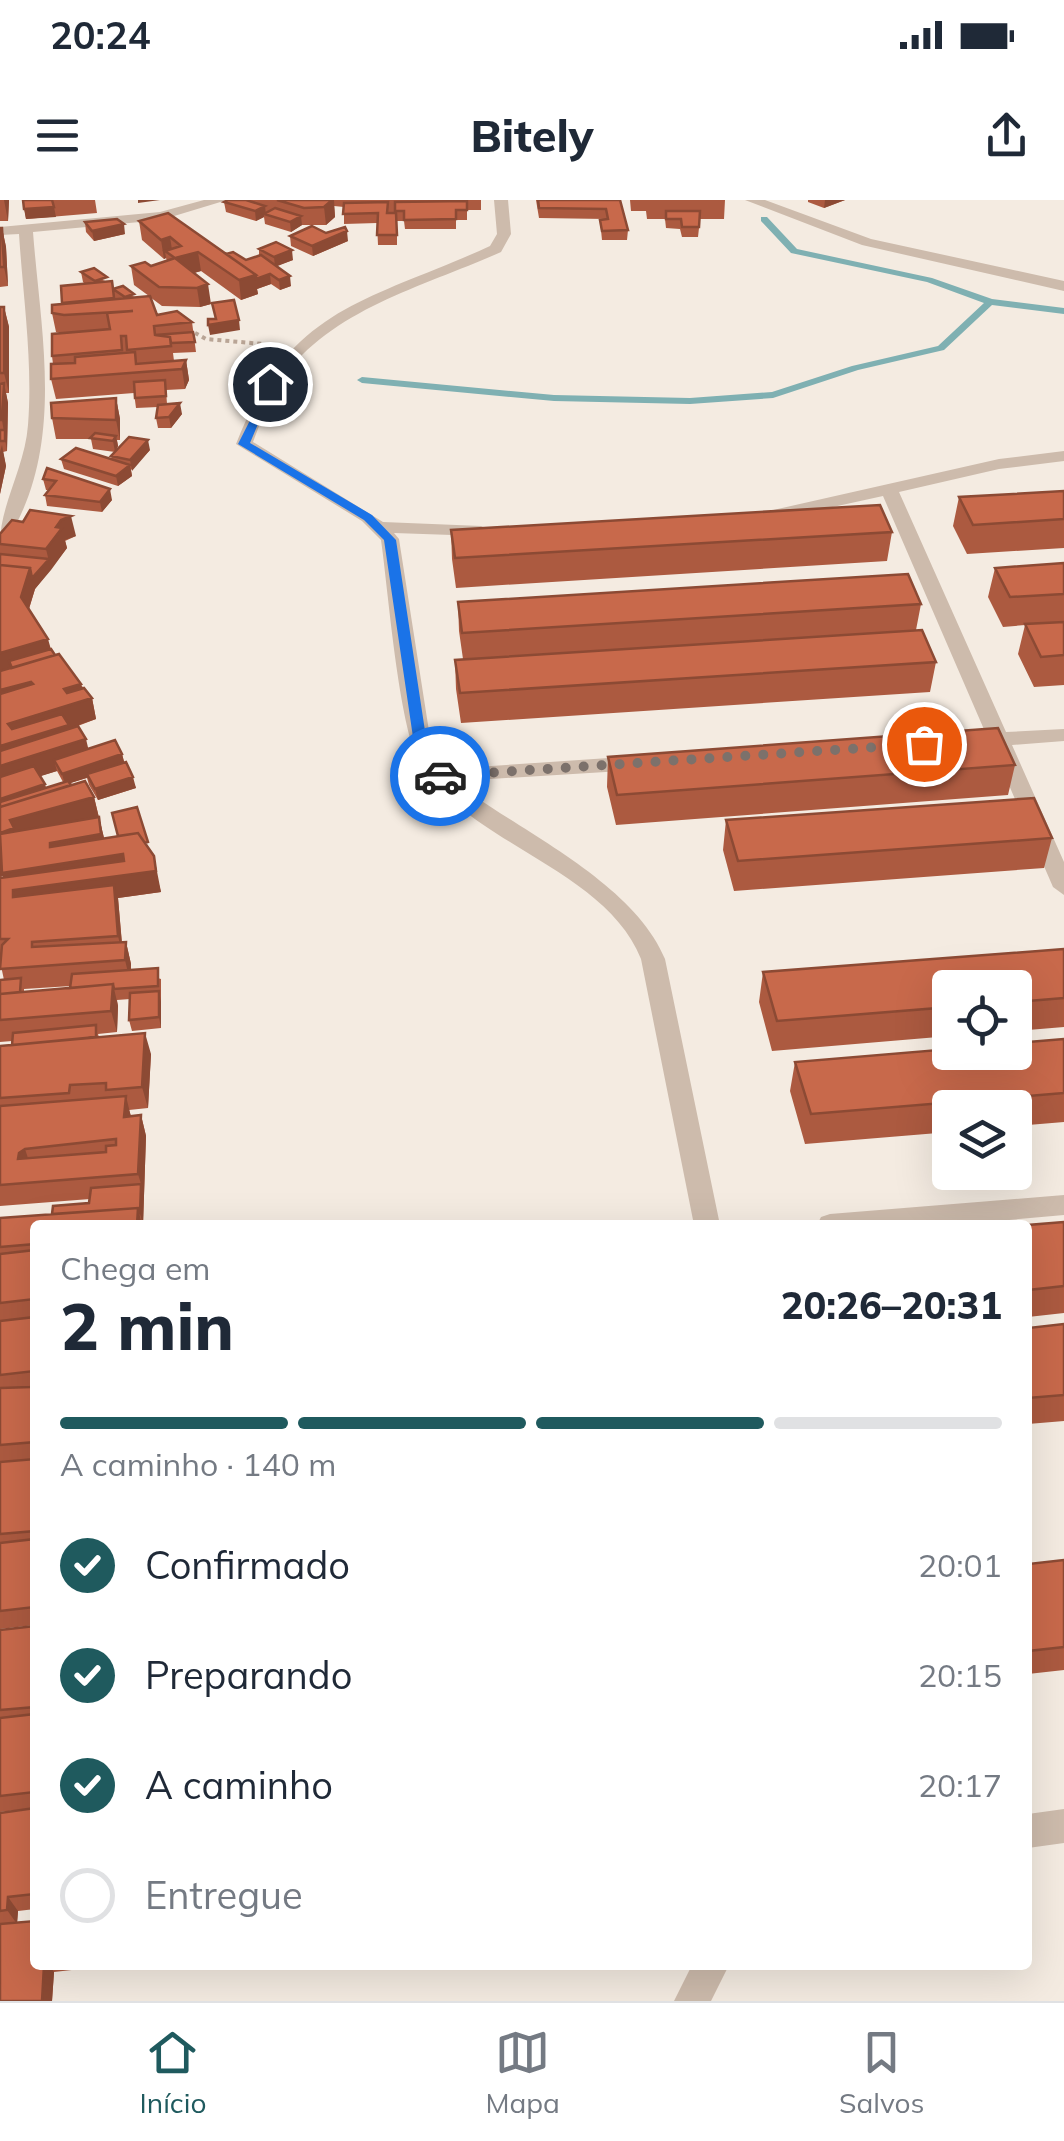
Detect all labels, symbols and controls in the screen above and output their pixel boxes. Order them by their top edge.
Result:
text: 20:24 [50,11,151,59]
text: Bitely [470,107,594,163]
icon: menu [30,108,85,163]
icon: share [979,108,1034,163]
pin [228,342,313,427]
icon: home [243,357,298,412]
pin [882,702,967,787]
icon: bag [897,717,952,772]
courier [390,726,490,826]
icon: car [413,749,468,804]
map controls [932,970,1032,1190]
button: locate [932,970,1032,1070]
button: layers [932,1090,1032,1190]
text: Chega em [60,1248,210,1288]
text: 20:26–20:31 [781,1281,1002,1329]
text: 2 min [60,1285,234,1366]
text: A caminho · 140 m [60,1444,336,1484]
icon: check [60,1538,115,1593]
text: Confirmado [145,1541,350,1589]
text: 20:01 [918,1545,1002,1585]
icon: check [60,1648,115,1703]
text: Preparando [145,1651,352,1699]
text: 20:15 [918,1655,1002,1695]
icon: check [60,1758,115,1813]
text: A caminho [145,1761,333,1809]
text: 20:17 [918,1765,1002,1805]
text: Entregue [145,1871,303,1919]
tab: Início [140,2025,206,2120]
tab: Mapa [485,2025,560,2120]
tab: Salvos [839,2025,924,2120]

